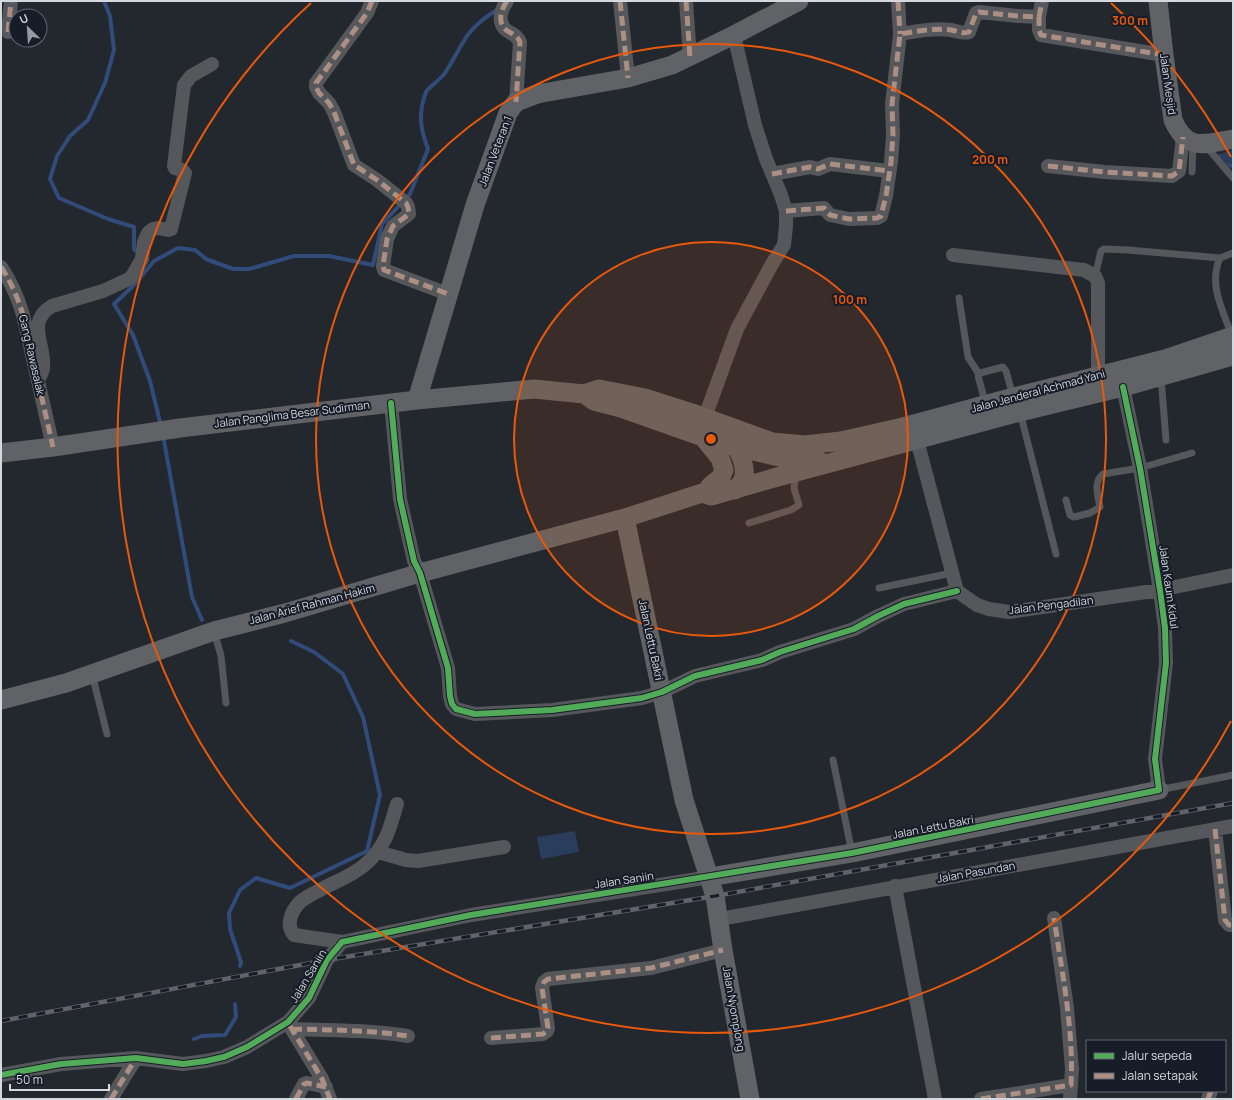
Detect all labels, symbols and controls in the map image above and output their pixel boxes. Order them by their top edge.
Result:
north arrow [8,8,48,48]
text: U [17,10,30,27]
text: 300 m [1112,12,1148,29]
street label: Jalan Mesjid [1157,52,1180,116]
street label: Jalan Veteran 1 [474,113,515,188]
text: 200 m [972,151,1008,168]
text: 100 m [833,291,867,308]
street label: Gang Rawasalak [16,313,49,397]
street label: Jalan Jenderal Achmad Yani [969,365,1107,416]
street label: Jalan Panglima Besar Sudirman [213,397,371,430]
centre of rings [704,432,718,446]
street label: Jalan Kaum Kidul [1156,544,1183,630]
street label: Jalan Arief Rahman Hakim [247,580,376,628]
street label: Jalan Pengadilan [1008,592,1094,617]
street label: Jalan Lettu Bakri [636,598,667,682]
street label: Jalan Lettu Bakri [891,811,975,842]
street label: Jalan Pasundan [936,857,1016,886]
street label: Jalan Saniin [593,867,655,892]
street label: Jalan Saniin [286,946,329,1005]
street label: Jalan Nyomplong [720,965,749,1053]
legend [1086,1040,1226,1092]
text: Jalur sepeda [1122,1047,1192,1064]
scale bar [10,1066,109,1092]
text: Jalan setapak [1122,1067,1199,1084]
text: 50 m [16,1071,43,1088]

